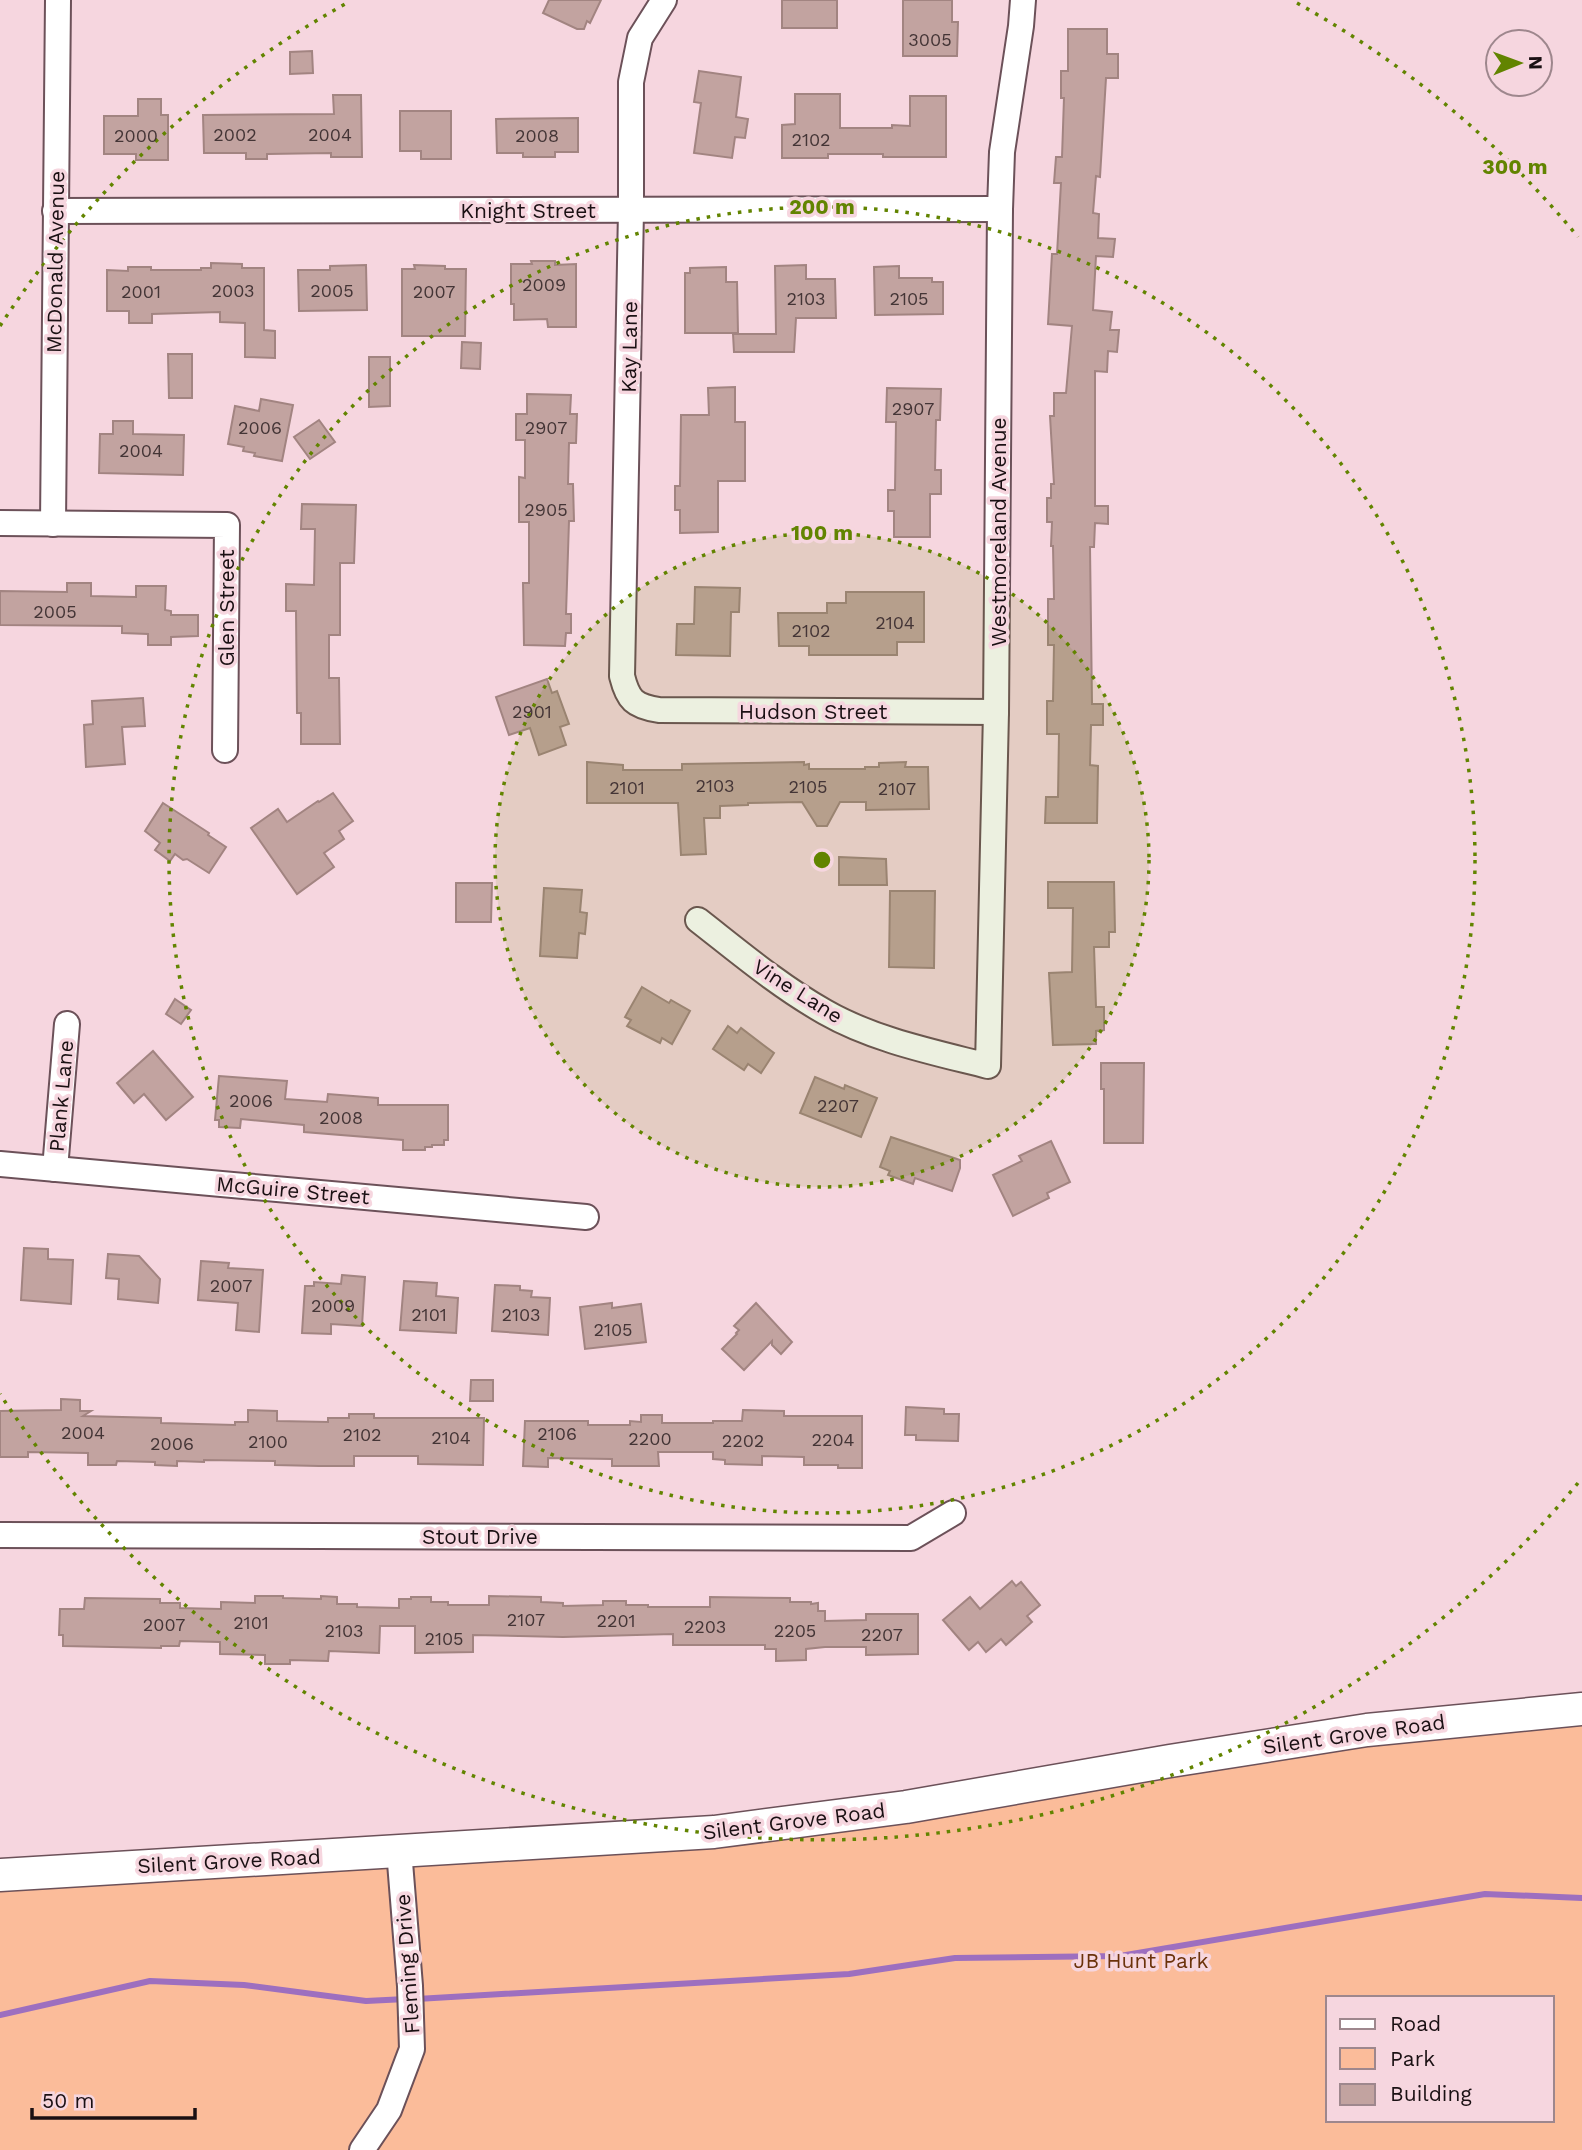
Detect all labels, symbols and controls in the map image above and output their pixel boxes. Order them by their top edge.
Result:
north arrow [1484,28,1554,98]
house number: 3005 [908,29,952,50]
text: N [1524,55,1547,70]
house number: 2002 [213,124,257,145]
house number: 2004 [308,124,352,145]
house number: 2000 [114,125,158,146]
house number: 2008 [515,125,559,146]
house number: 2102 [791,129,831,150]
text: 300 m [1482,154,1548,179]
street label: McDonald Avenue [41,171,69,353]
text: 200 m [789,194,855,219]
street label: Knight Street [460,198,596,223]
house number: 2009 [522,274,566,295]
house number: 2003 [211,280,255,301]
house number: 2005 [310,280,354,301]
house number: 2001 [121,281,161,302]
house number: 2007 [413,281,455,302]
house number: 2103 [787,288,825,309]
house number: 2105 [889,288,929,309]
street label: Kay Lane [616,301,642,393]
house number: 2907 [892,398,934,419]
house number: 2006 [238,417,282,438]
house number: 2907 [525,417,567,438]
street label: Westmoreland Avenue [986,417,1011,647]
house number: 2004 [119,440,163,461]
house number: 2905 [524,499,568,520]
text: 100 m [791,520,853,545]
street label: Glen Street [214,549,239,667]
house number: 2005 [33,601,77,622]
house number: 2104 [875,612,915,633]
house number: 2102 [791,620,831,641]
street label: Hudson Street [739,699,887,724]
house number: 2901 [512,701,552,722]
house number: 2103 [696,775,734,796]
house number: 2105 [788,776,828,797]
house number: 2101 [609,777,645,798]
house number: 2107 [878,778,916,799]
centre of rings [810,848,834,872]
street label: Vine Lane [749,954,847,1028]
street label: Plank Lane [44,1039,78,1153]
house number: 2006 [229,1090,273,1111]
house number: 2207 [817,1095,859,1116]
house number: 2008 [319,1107,363,1128]
street label: McGuire Street [215,1171,371,1209]
house number: 2007 [210,1275,252,1296]
house number: 2009 [311,1295,355,1316]
house number: 2101 [411,1304,447,1325]
house number: 2103 [502,1304,540,1325]
house number: 2105 [593,1319,633,1340]
house number: 2004 [61,1422,105,1443]
house number: 2106 [537,1423,577,1444]
house number: 2102 [342,1424,382,1445]
house number: 2104 [431,1427,471,1448]
house number: 2200 [628,1428,672,1449]
house number: 2204 [811,1429,855,1450]
house number: 2202 [722,1430,764,1451]
house number: 2100 [248,1431,288,1452]
house number: 2006 [150,1433,194,1454]
street label: Stout Drive [422,1524,538,1549]
house number: 2107 [507,1609,545,1630]
house number: 2201 [596,1610,636,1631]
house number: 2101 [233,1612,269,1633]
house number: 2007 [143,1614,185,1635]
house number: 2203 [684,1616,726,1637]
house number: 2103 [325,1620,363,1641]
house number: 2205 [774,1620,816,1641]
house number: 2207 [861,1624,903,1645]
house number: 2105 [424,1628,464,1649]
street label: Silent Grove Road [1261,1709,1447,1759]
street label: Silent Grove Road [701,1797,887,1845]
street label: Silent Grove Road [137,1844,321,1878]
street label: Fleming Drive [390,1893,424,2035]
park label: JB Hunt Park [1074,1948,1209,1973]
legend [1326,1996,1554,2122]
text: Road [1390,2011,1441,2036]
text: Park [1390,2046,1435,2071]
scale bar [32,2076,194,2120]
text: Building [1390,2081,1472,2106]
text: 50 m [42,2088,94,2113]

